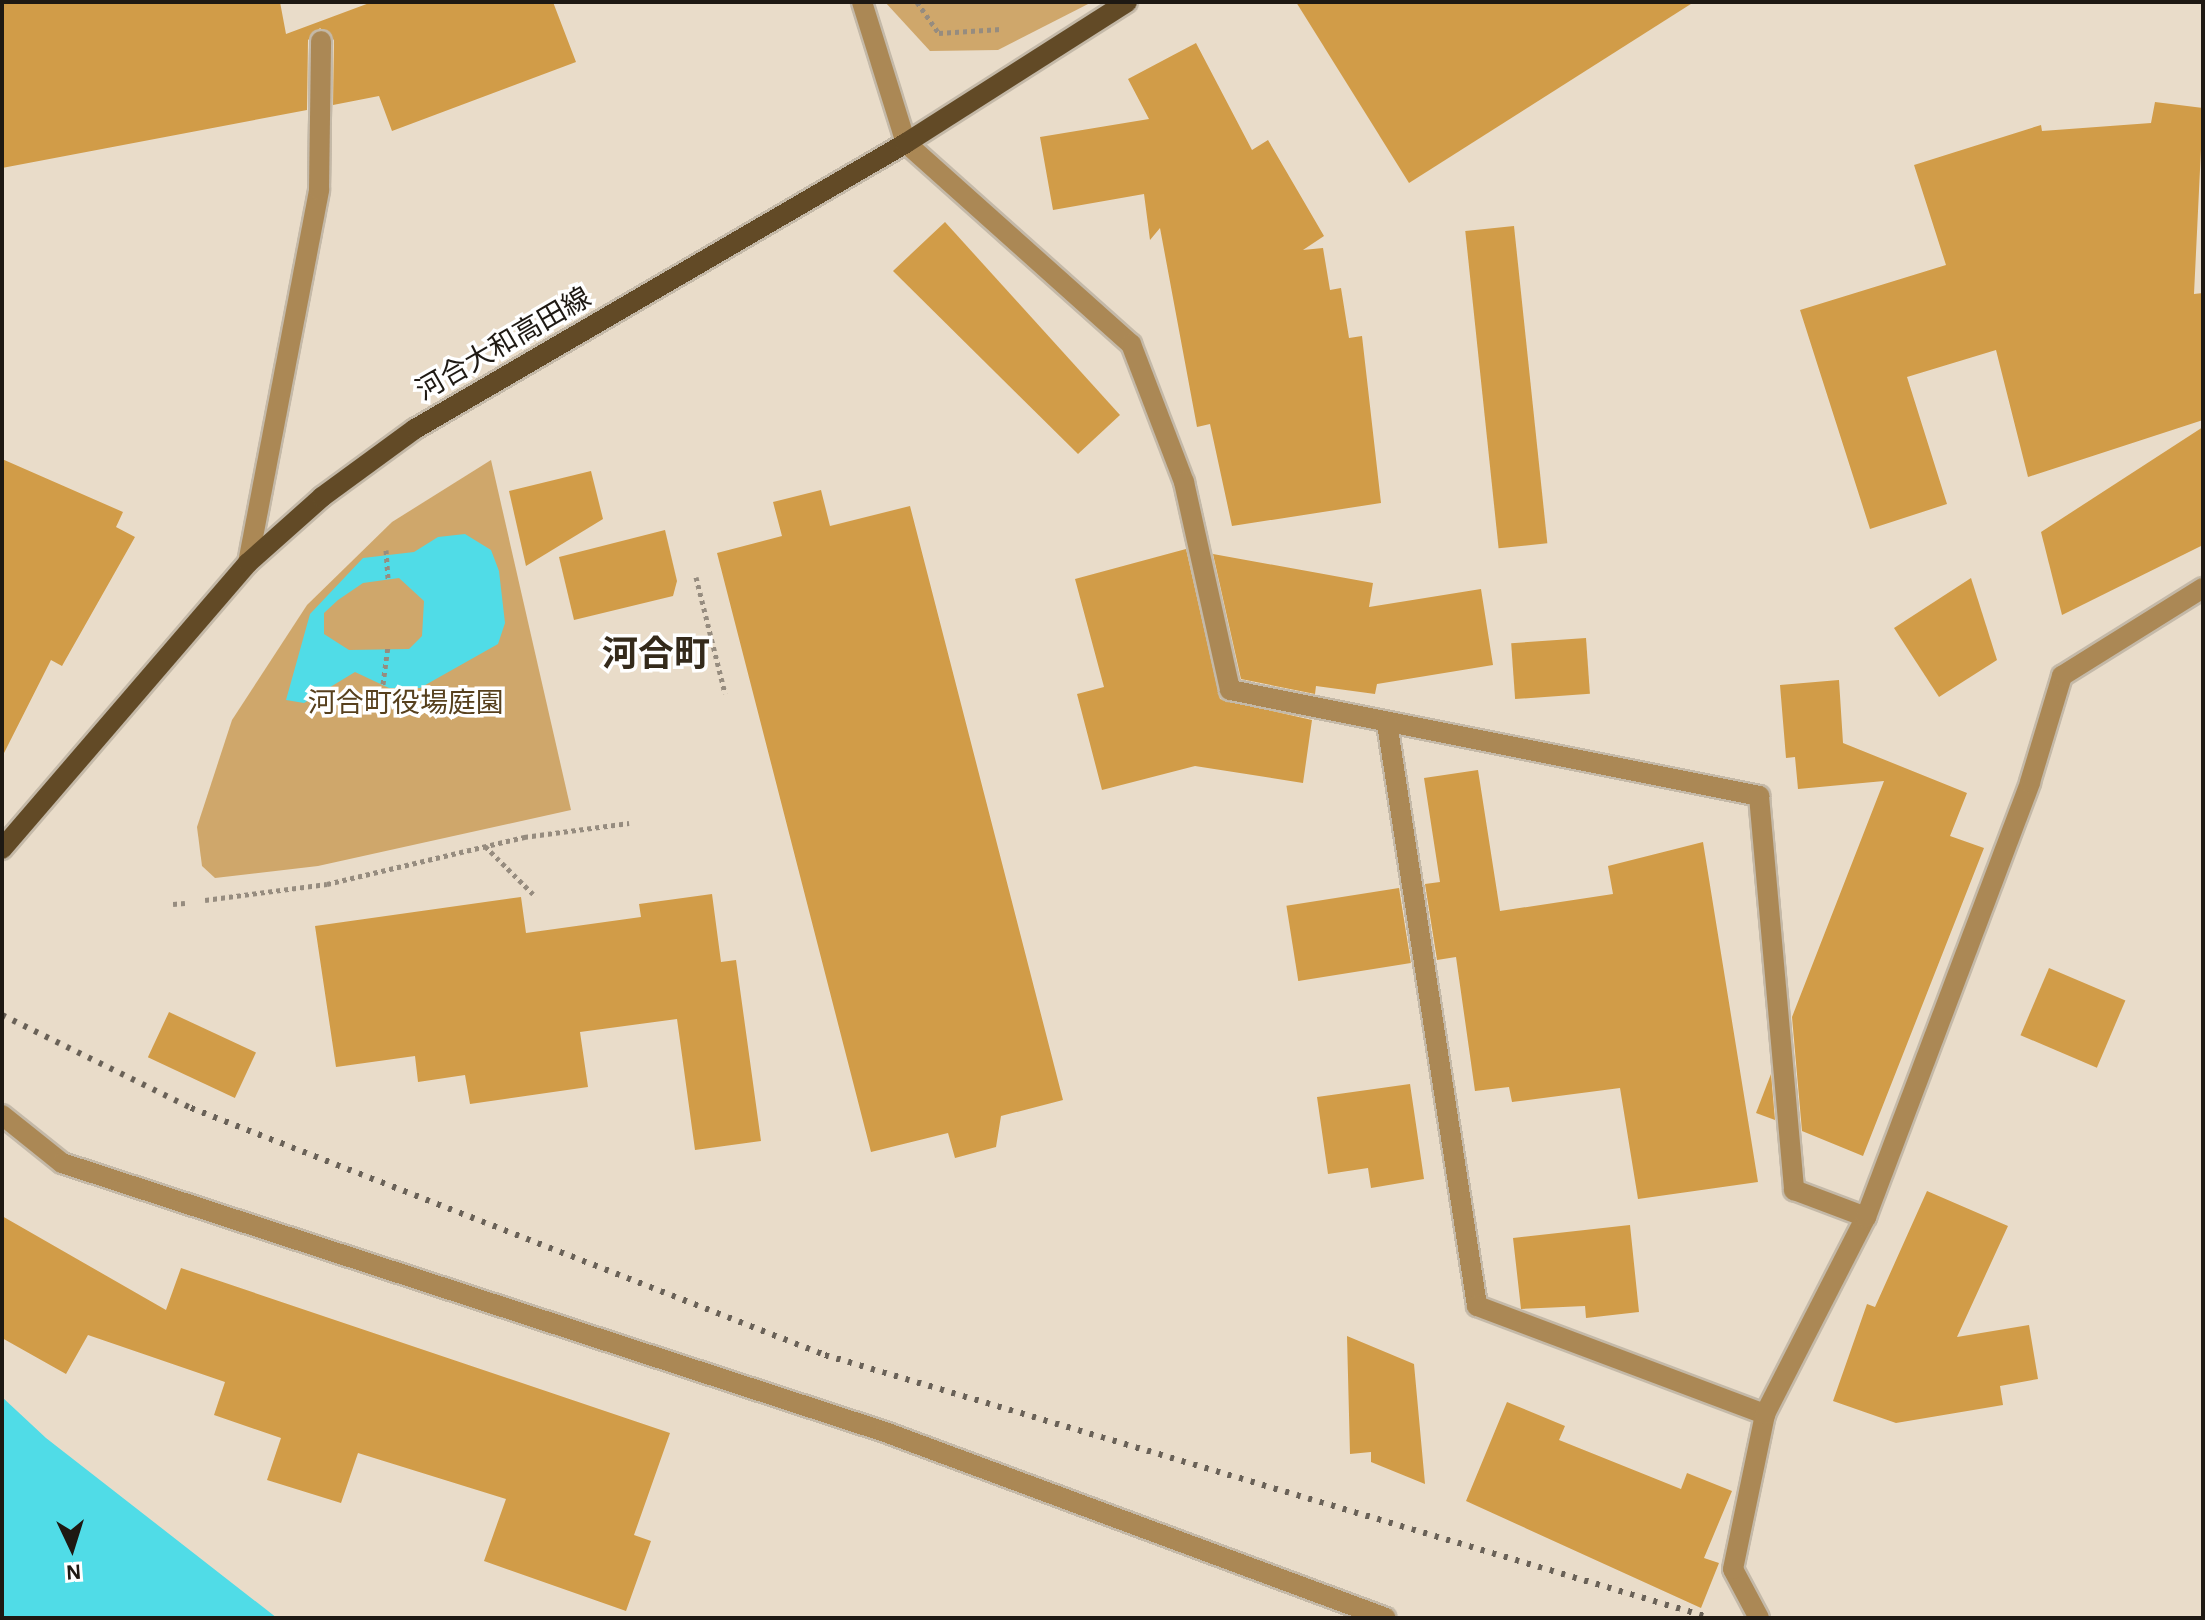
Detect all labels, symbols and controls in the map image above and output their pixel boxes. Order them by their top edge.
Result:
street label: 河合大和高田線 [411,281,597,409]
district label: 河合町 [602,634,710,678]
park label: 河合町役場庭園 [308,687,504,721]
north arrow [32,1508,112,1588]
text: N [65,1560,82,1583]

